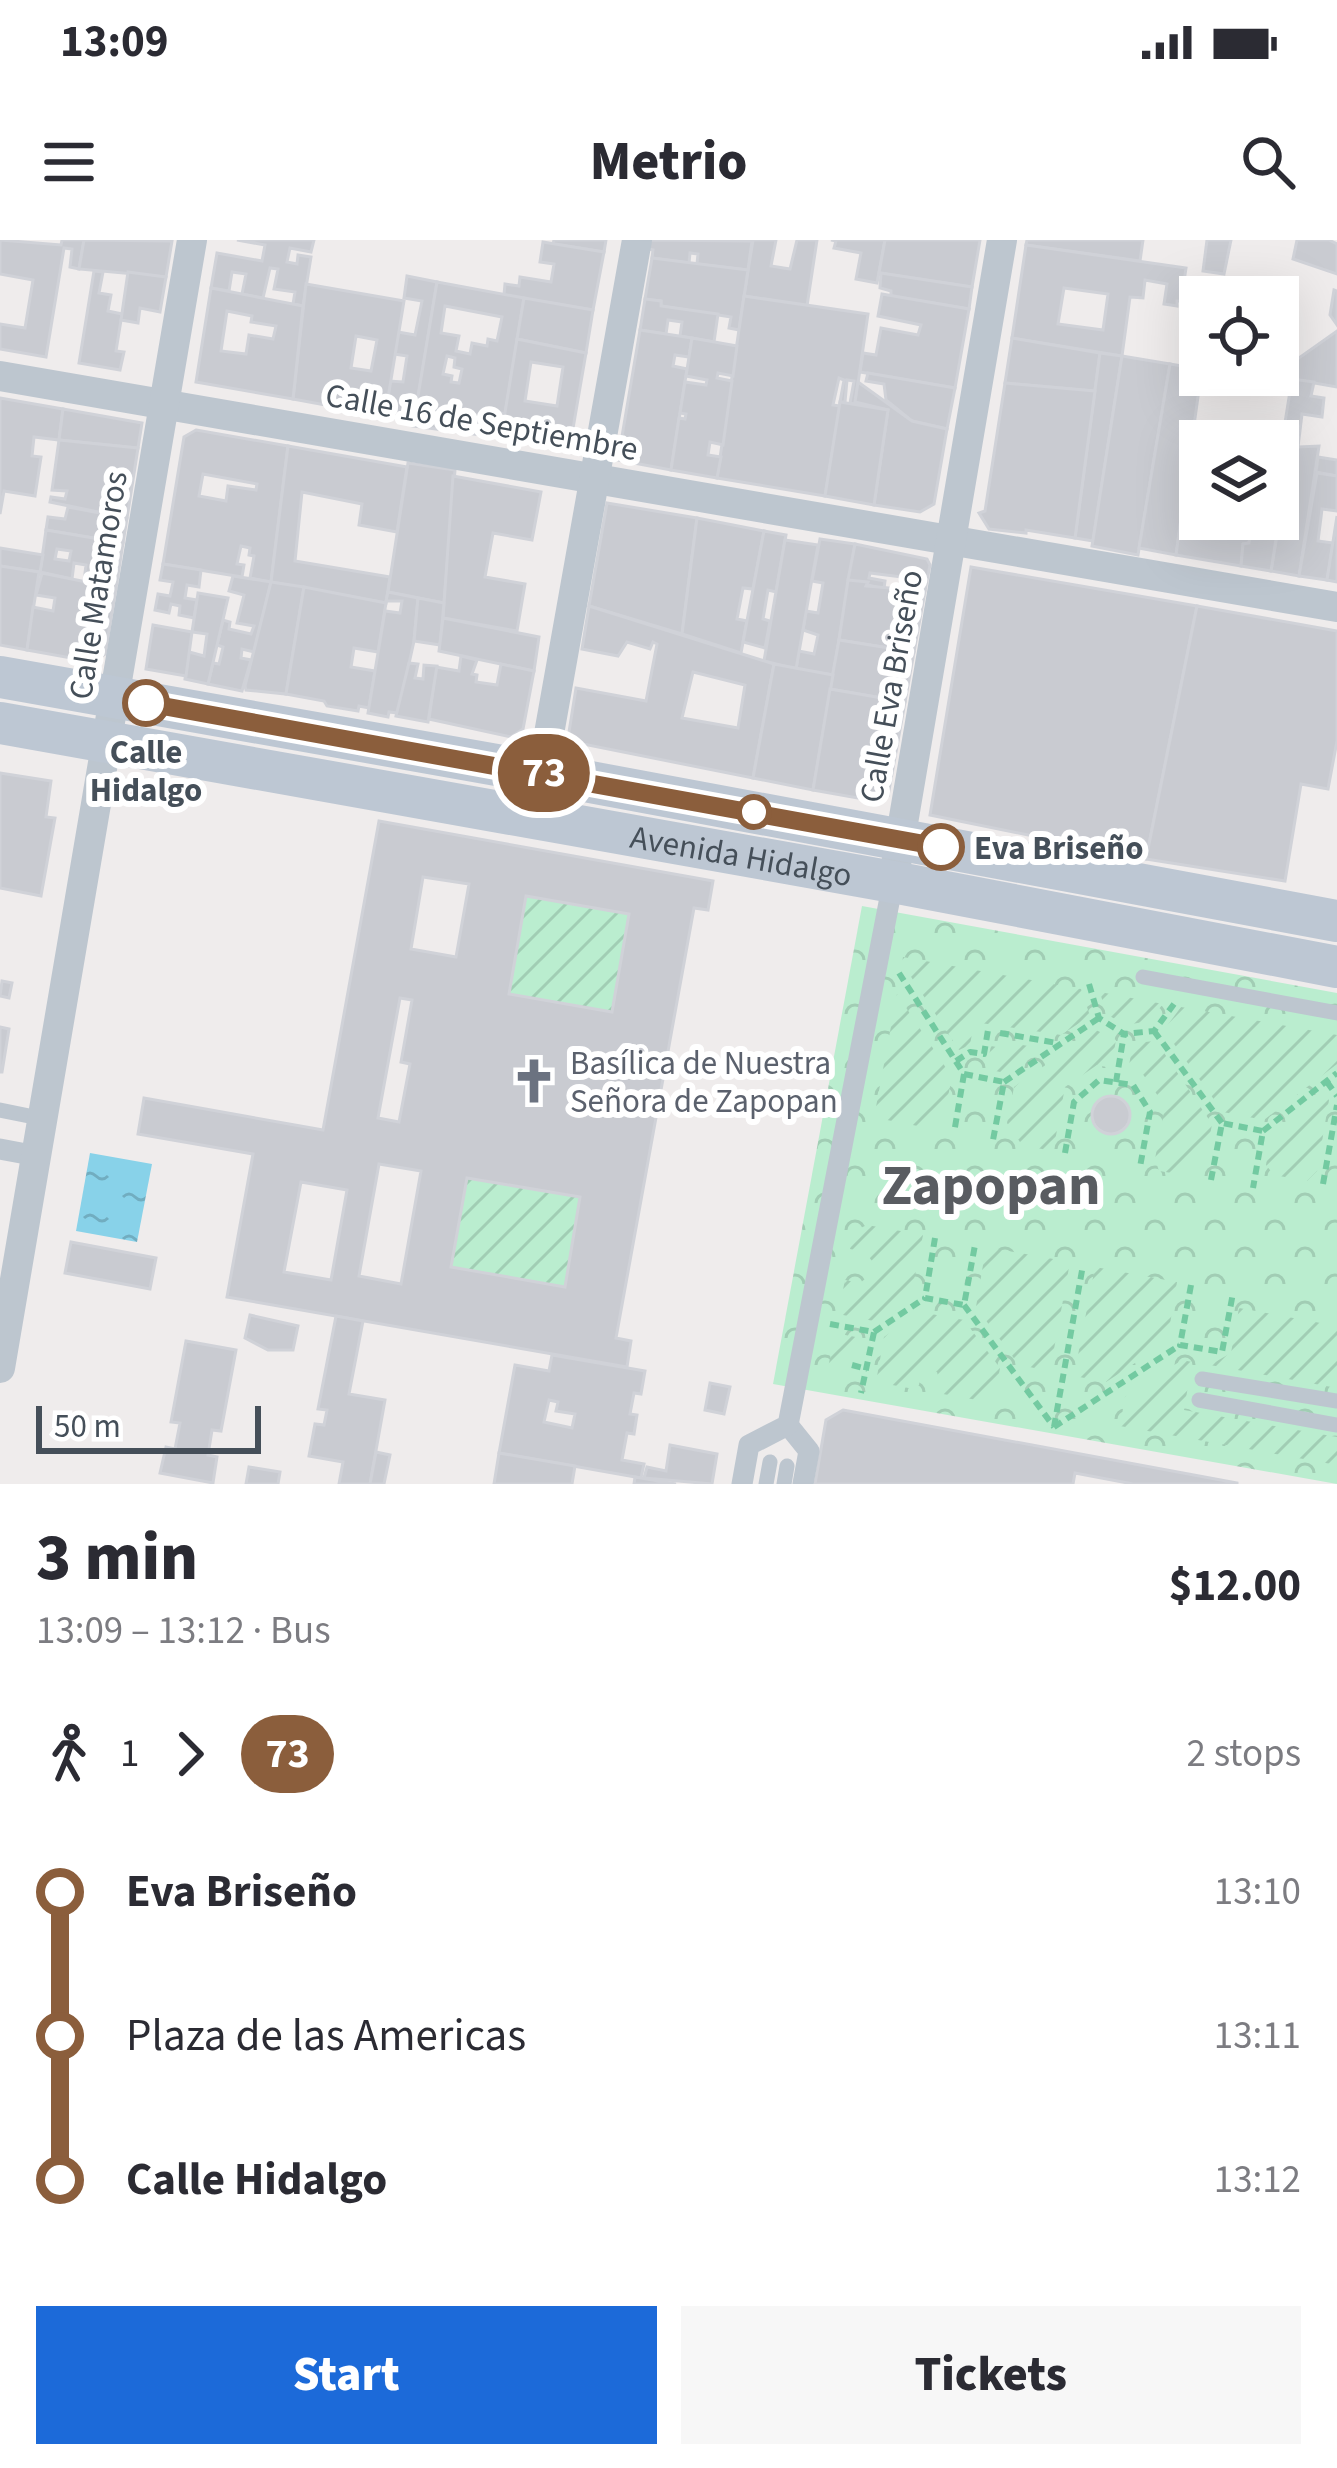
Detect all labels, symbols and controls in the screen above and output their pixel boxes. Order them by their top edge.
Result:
text: 13:09 [60,10,169,74]
text: Metrio [590,124,747,201]
icon: menu [36,129,102,195]
icon: search [1235,129,1301,195]
map controls [1179,276,1299,540]
button: locate [1179,276,1299,396]
street label: Calle 16 de Septiembre [322,372,642,473]
button: layers [1179,420,1299,540]
street label: Calle Matamoros [57,468,140,703]
street label: Calle Eva Briseño [848,566,935,806]
marker: Calle Hidalgo [124,681,168,725]
place label: Calle Hidalgo [90,729,202,814]
line badge: 73 [490,734,598,812]
text: 73 [522,743,566,803]
unlabelled marker [738,796,770,828]
street label: Avenida Hidalgo [627,814,856,899]
marker: Eva Briseño [919,825,963,869]
place label: Eva Briseño [974,825,1143,872]
place label: Basílica de Nuestra Señora de Zapopan [570,1040,838,1125]
church icon: Basílica de Nuestra Señora de Zapopan [509,1056,559,1106]
district label: Zapopan [881,1146,1101,1227]
scale bar [36,1400,261,1453]
text: 50 m [54,1403,121,1450]
text: 3 min [36,1511,198,1605]
text: $12.00 [1169,1554,1301,1618]
text: 13:09 – 13:12 · Bus [36,1603,331,1659]
icon: walk [36,1721,102,1787]
icon: forward [157,1721,223,1787]
text: 73 [265,1724,310,1784]
text: 1 [120,1726,139,1782]
text: 2 stops [1187,1726,1301,1782]
text: Eva Briseño [126,1860,357,1924]
text: 13:10 [1214,1864,1301,1920]
text: Plaza de las Americas [126,2004,526,2068]
text: 13:11 [1214,2008,1301,2064]
text: Calle Hidalgo [126,2148,387,2212]
text: 13:12 [1214,2152,1301,2208]
button: Start [36,2306,657,2444]
button: Tickets [681,2306,1301,2444]

